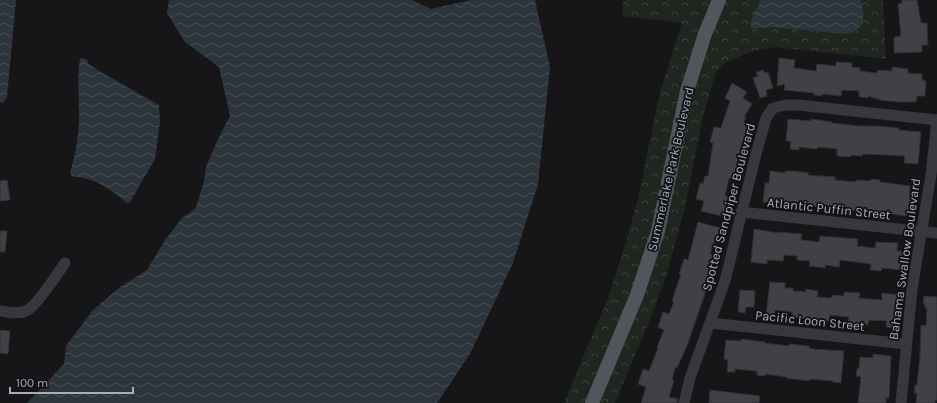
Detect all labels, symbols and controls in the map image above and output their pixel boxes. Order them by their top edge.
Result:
street label: Summerlake Park Boulevard [644,85,697,253]
street label: Spotted Sandpiper Boulevard [699,121,758,293]
street label: Bahama Swallow Boulevard [886,177,923,341]
street label: Atlantic Puffin Street [766,195,892,222]
street label: Pacific Loon Street [754,307,866,334]
scale bar [10,369,133,395]
text: 100 m [16,376,48,390]

